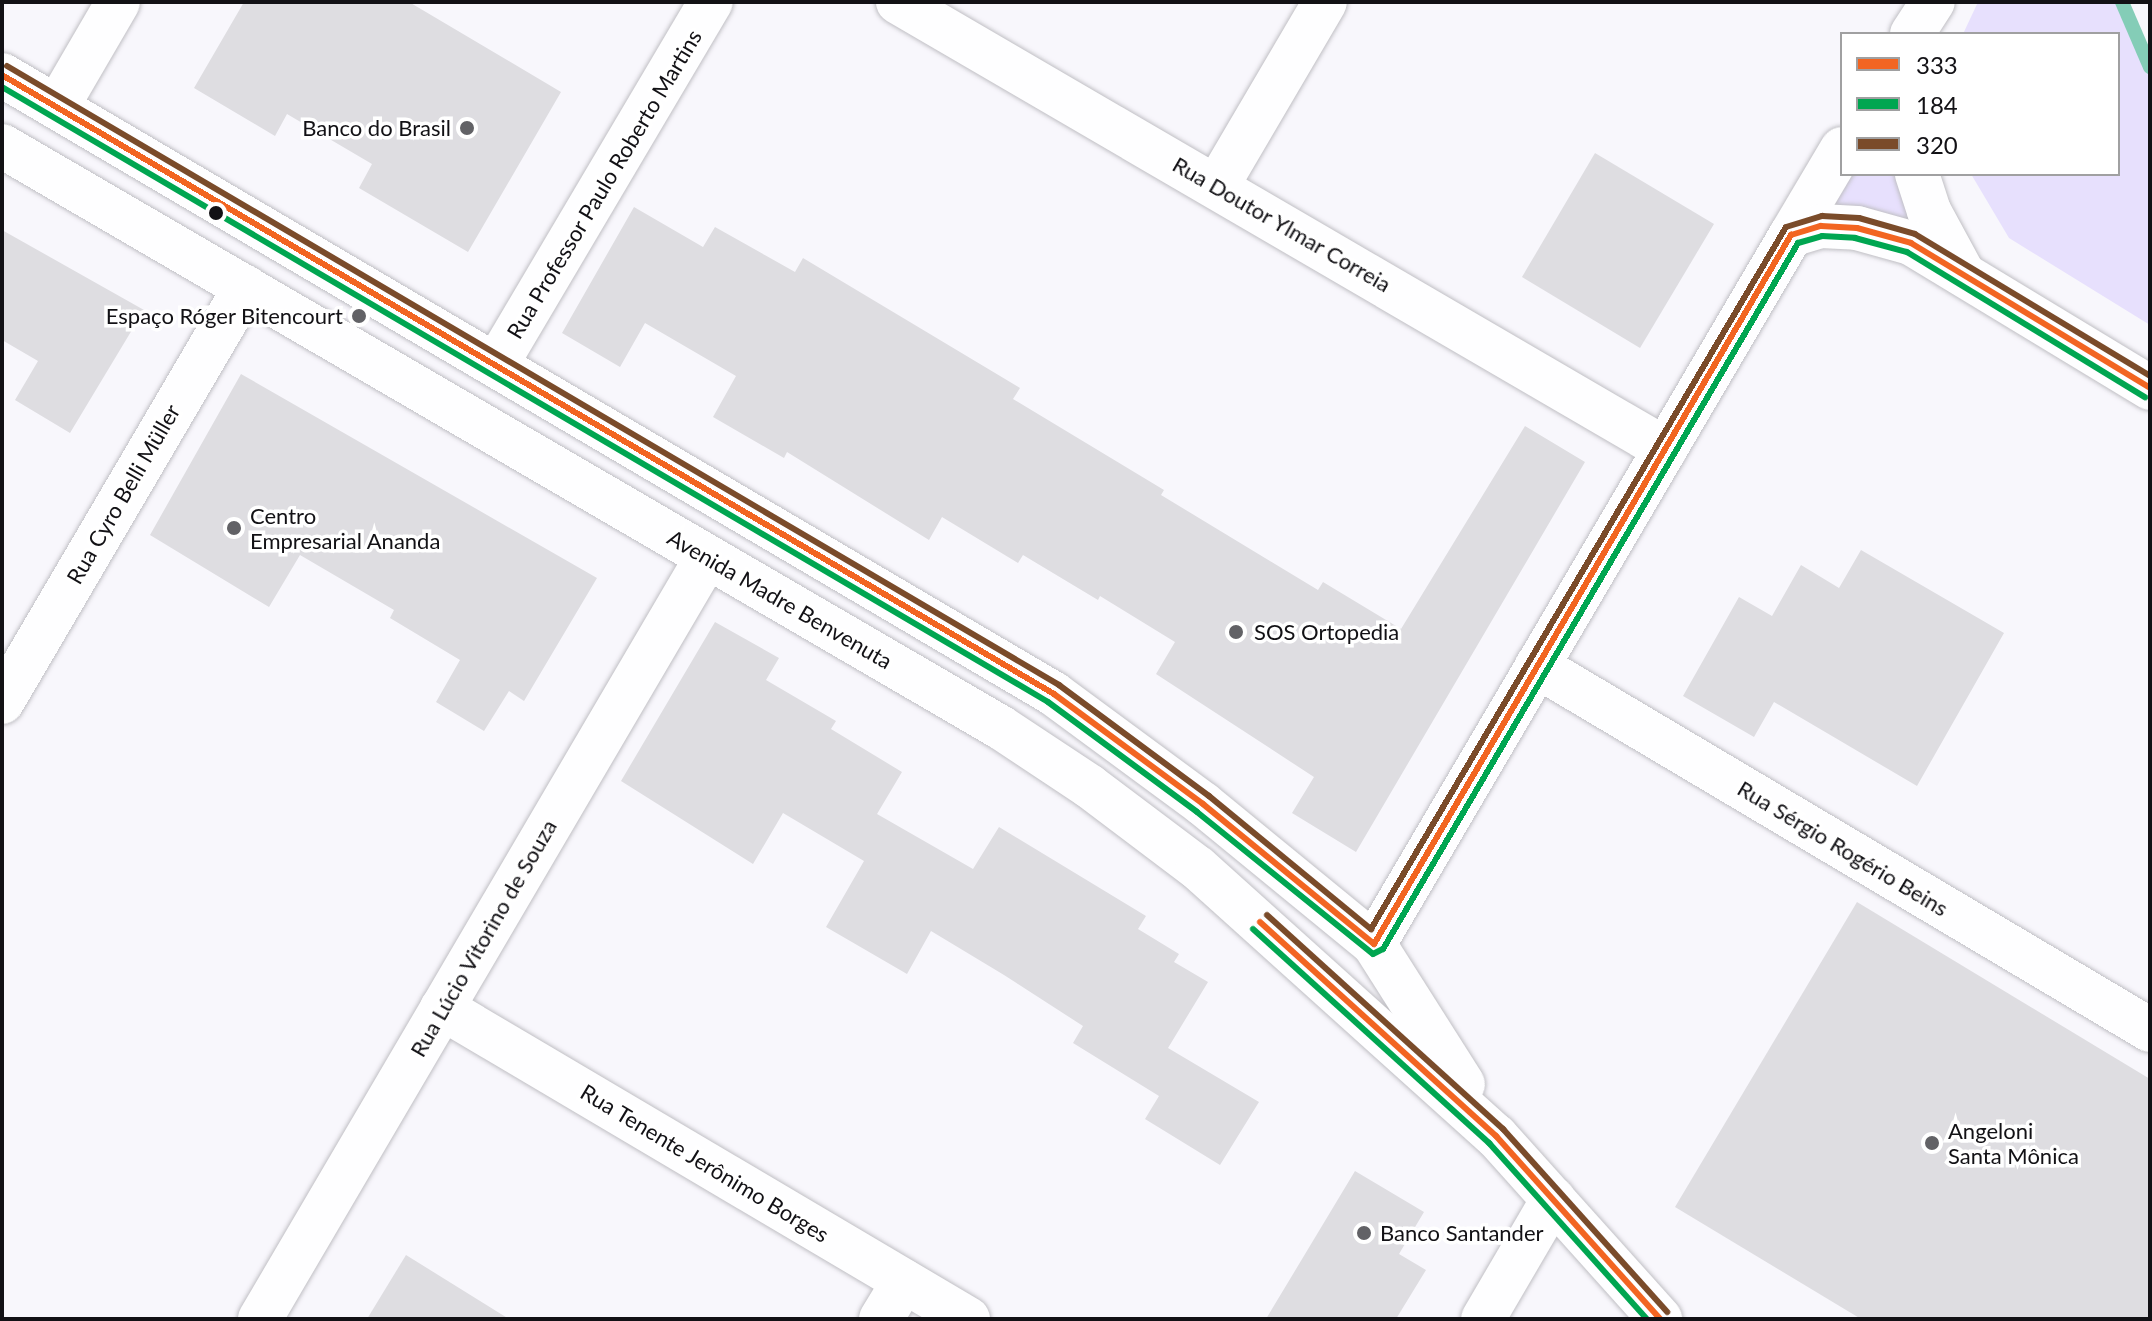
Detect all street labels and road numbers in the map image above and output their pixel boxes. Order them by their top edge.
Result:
street label: Rua Professor Paulo Roberto Martins [501,25,707,343]
street label: Rua Doutor Ylmar Correia [1167,150,1397,298]
street label: Rua Cyro Belli Müller [61,400,185,588]
street label: Avenida Madre Benvenuta [663,524,897,674]
street label: Rua Sérgio Rogério Beins [1733,775,1953,921]
street label: Rua Lúcio Vitorino de Souza [404,814,562,1062]
street label: Rua Tenente Jerônimo Borges [576,1078,834,1248]

